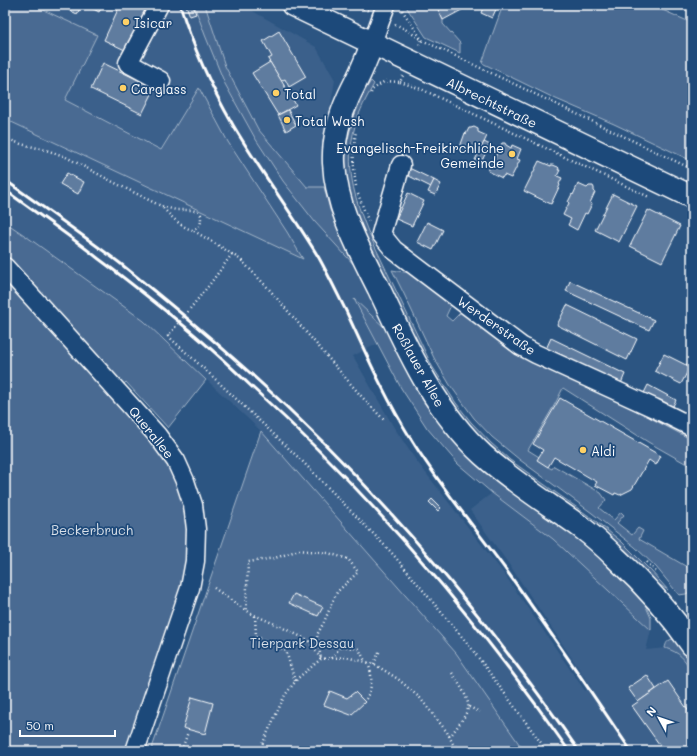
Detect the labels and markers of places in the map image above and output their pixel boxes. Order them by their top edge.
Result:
place label: Isicar [134,14,172,31]
marker: Isicar [121,17,131,27]
place label: Carglass [131,80,186,97]
marker: Carglass [118,83,128,93]
place label: Total [284,85,316,102]
marker: Total [271,88,281,98]
place label: Total Wash [295,112,364,129]
marker: Total Wash [282,115,292,125]
place label: Evangelisch-Freikirchliche Gemeinde [336,139,504,171]
marker: Evangelisch-Freikirchliche Gemeinde [507,149,517,159]
place label: Aldi [591,442,616,459]
marker: Aldi [578,445,588,455]

